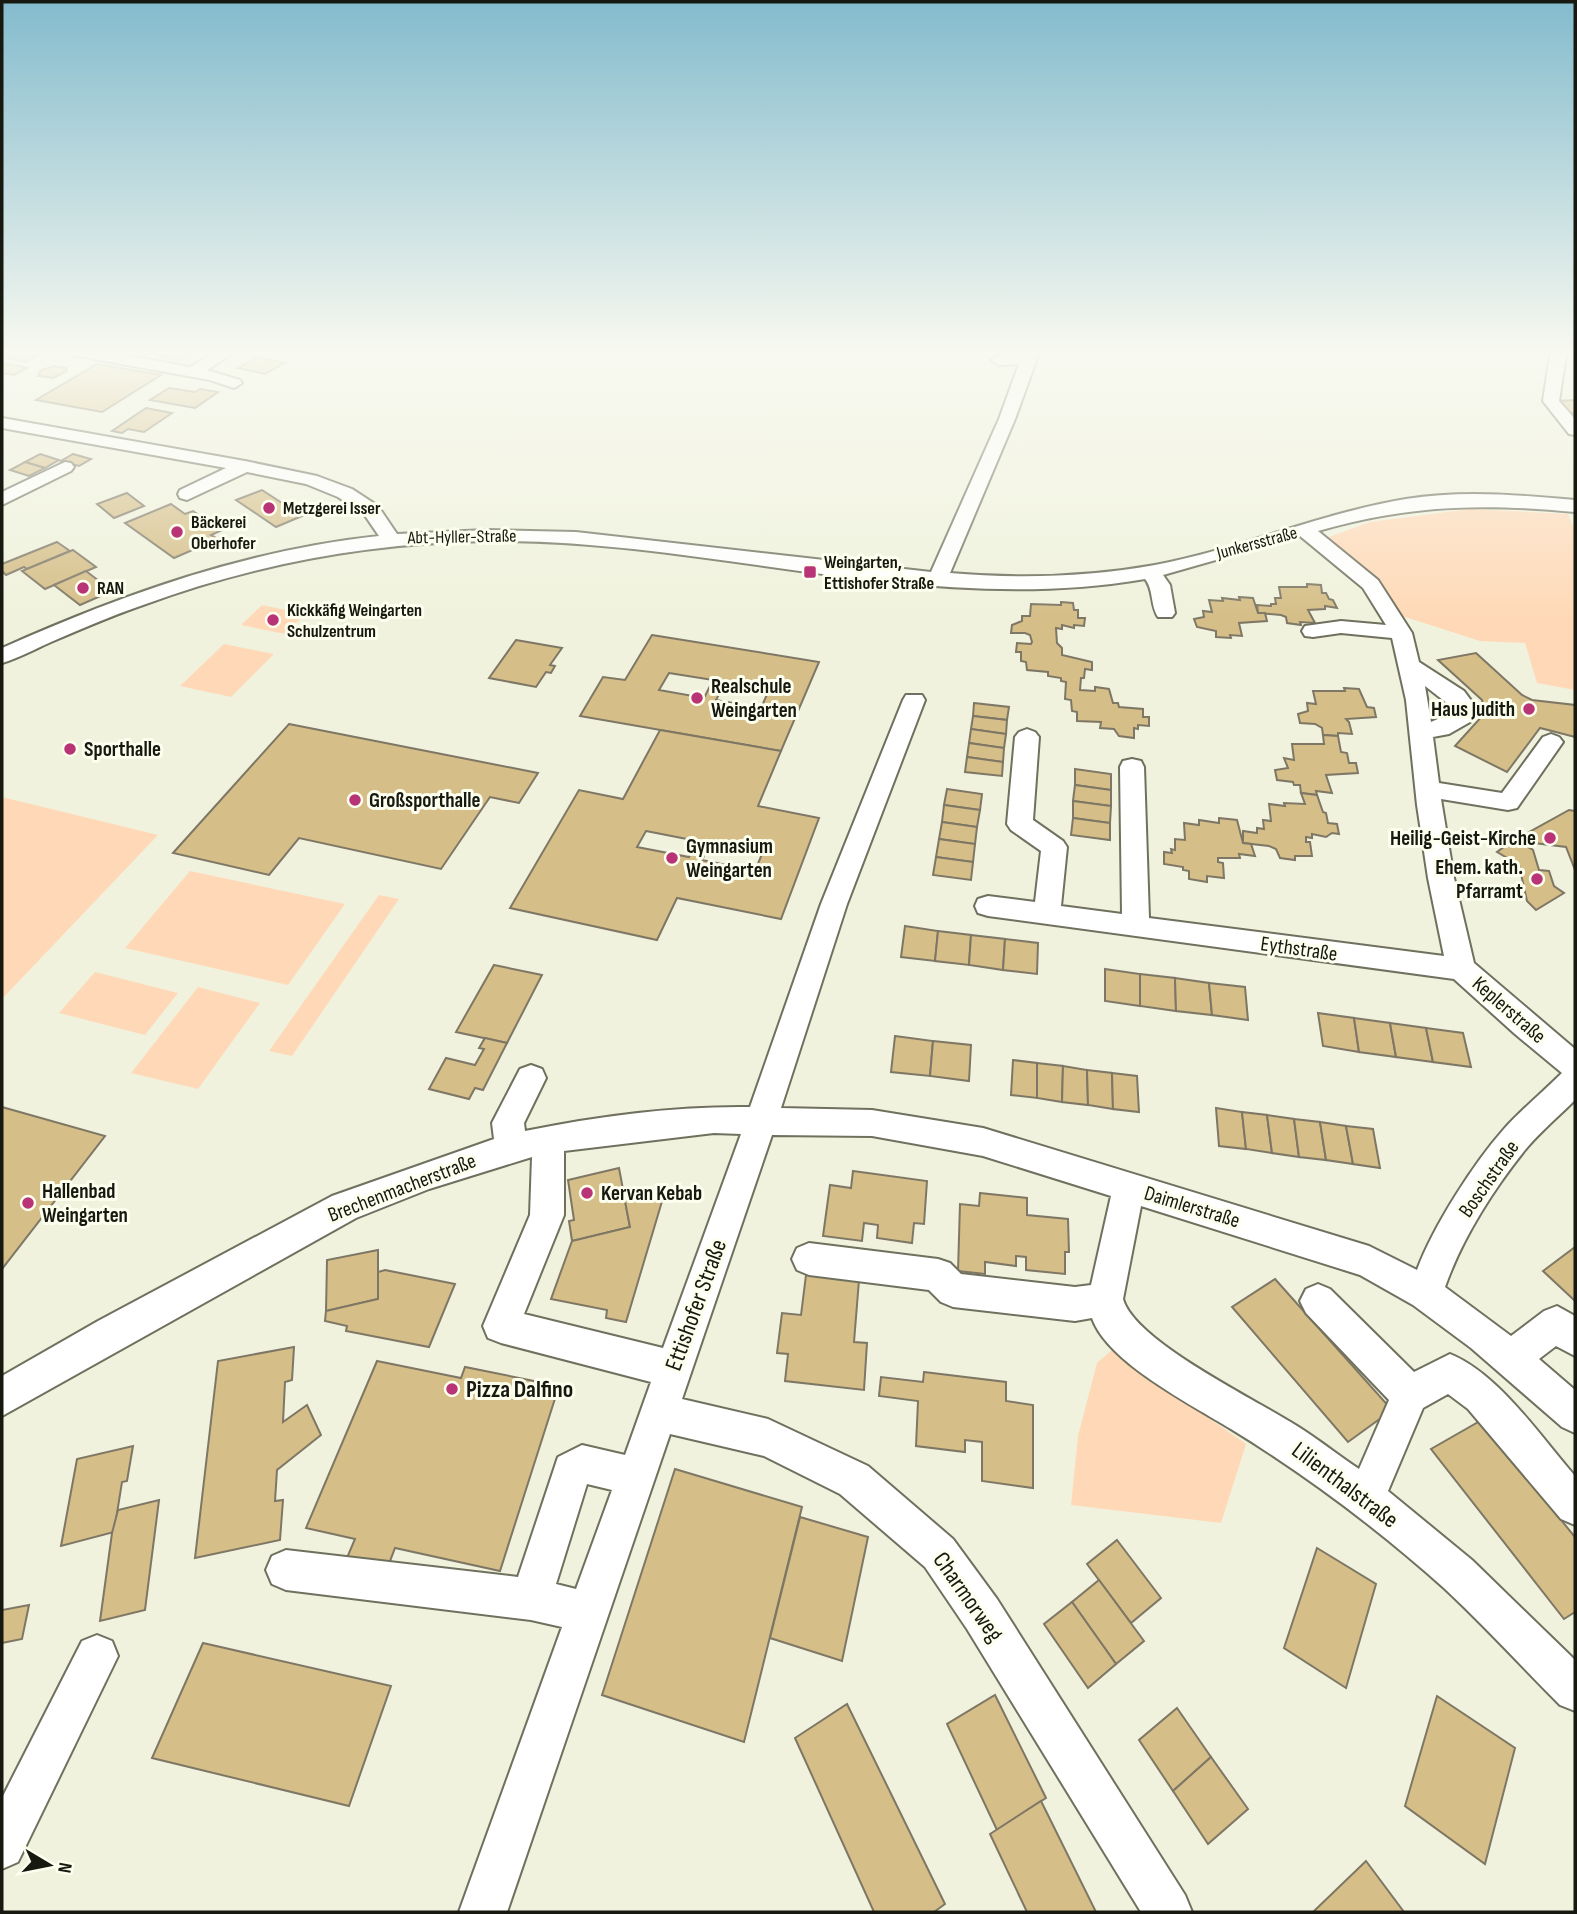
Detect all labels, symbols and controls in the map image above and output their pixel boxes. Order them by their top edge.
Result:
place label: Metzgerei Isser [283,498,381,519]
marker: Metzgerei Isser [261,500,277,516]
place label: Bäckerei Oberhofer [191,512,256,554]
street label: Junkersstraße [1213,522,1300,564]
marker: Bäckerei Oberhofer [169,524,185,540]
street label: Abt-Hyller-Straße [406,526,517,548]
place label: Weingarten, Ettishofer Straße [824,552,934,594]
marker: Weingarten, Ettishofer Straße [802,564,818,580]
place label: RAN [97,578,124,599]
marker: RAN [75,580,91,596]
place label: Kickkäfig Weingarten Schulzentrum [287,600,422,642]
marker: Kickkäfig Weingarten Schulzentrum [265,612,281,628]
place label: Realschule Weingarten [711,674,797,723]
marker: Realschule Weingarten [689,690,705,706]
place label: Haus Judith [1431,697,1515,722]
marker: Haus Judith [1521,701,1537,717]
place label: Sporthalle [84,737,161,762]
marker: Sporthalle [62,741,78,757]
place label: Großsporthalle [369,788,481,813]
marker: Großsporthalle [347,792,363,808]
place label: Heilig-Geist-Kirche [1390,826,1536,851]
marker: Heilig-Geist-Kirche [1542,830,1558,846]
place label: Gymnasium Weingarten [686,834,773,883]
marker: Gymnasium Weingarten [664,850,680,866]
place label: Ehem. kath. Pfarramt [1435,855,1523,904]
marker: Ehem. kath. Pfarramt [1529,871,1545,887]
street label: Eythstraße [1259,931,1339,967]
street label: Keplerstraße [1467,971,1551,1049]
street label: Boschstraße [1454,1136,1524,1222]
street label: Brechenmacherstraße [325,1148,479,1228]
place label: Hallenbad Weingarten [42,1179,128,1228]
place label: Kervan Kebab [601,1181,702,1206]
street label: Daimlerstraße [1141,1181,1243,1233]
marker: Kervan Kebab [579,1185,595,1201]
marker: Hallenbad Weingarten [20,1195,36,1211]
street label: Ettishofer Straße [659,1235,733,1375]
place label: Pizza Dalfino [466,1375,573,1404]
marker: Pizza Dalfino [444,1381,460,1397]
street label: Lilienthalstraße [1286,1436,1404,1534]
street label: Charmorweg [927,1546,1009,1648]
north arrow [14,1830,84,1900]
text: N [52,1861,76,1875]

